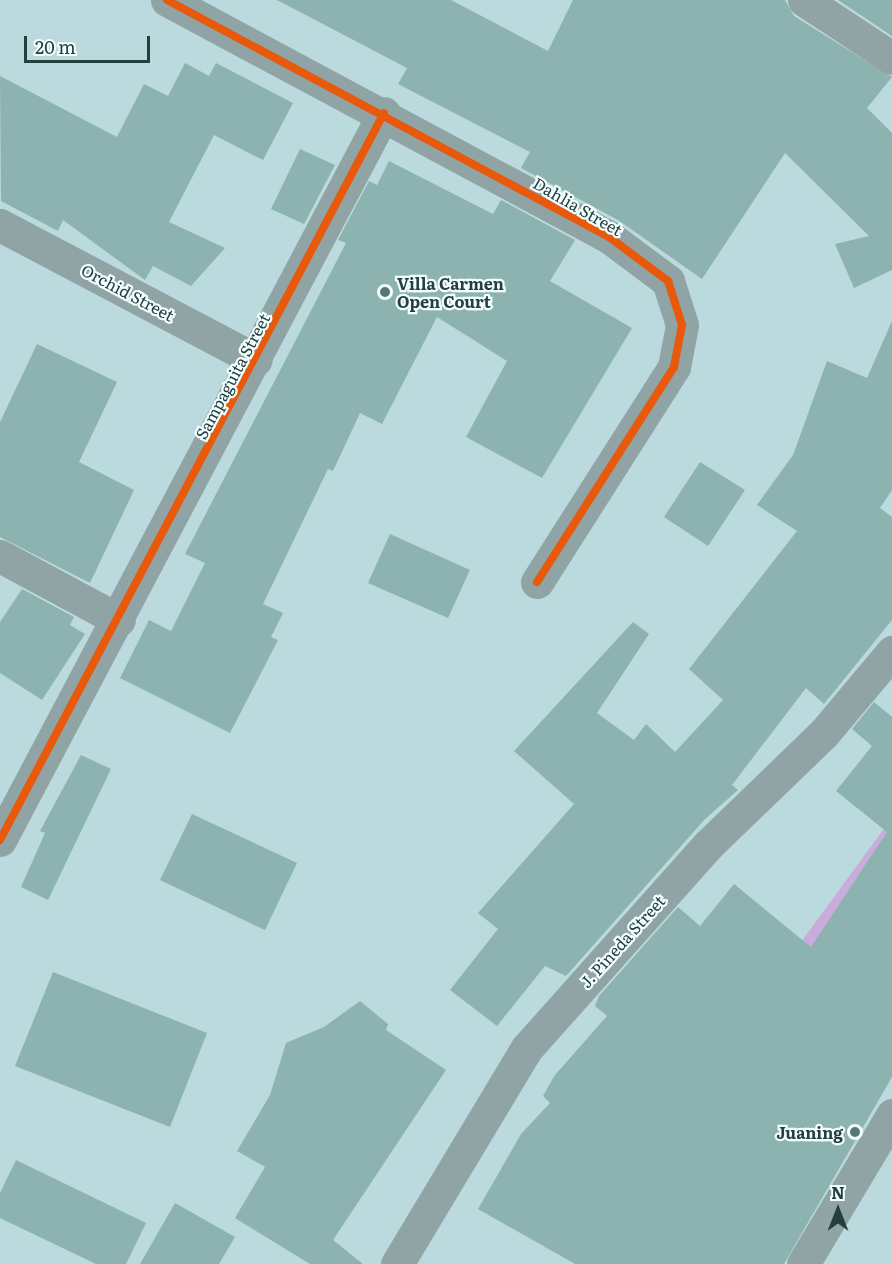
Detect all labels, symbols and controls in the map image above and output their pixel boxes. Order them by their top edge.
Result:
scale bar [27,24,153,62]
text: 20 m [35,33,76,60]
street label: Dahlia Street [530,173,626,239]
street label: Orchid Street [78,260,178,324]
place label: Villa Carmen Open Court [397,273,504,311]
marker: Villa Carmen Open Court [378,285,392,299]
street label: Sampaguita Street [191,310,273,442]
street label: J. Pineda Street [576,891,668,991]
place label: Juaning [776,1122,843,1142]
marker: Juaning [848,1125,862,1139]
north arrow [808,1180,868,1240]
text: N [831,1180,845,1204]

